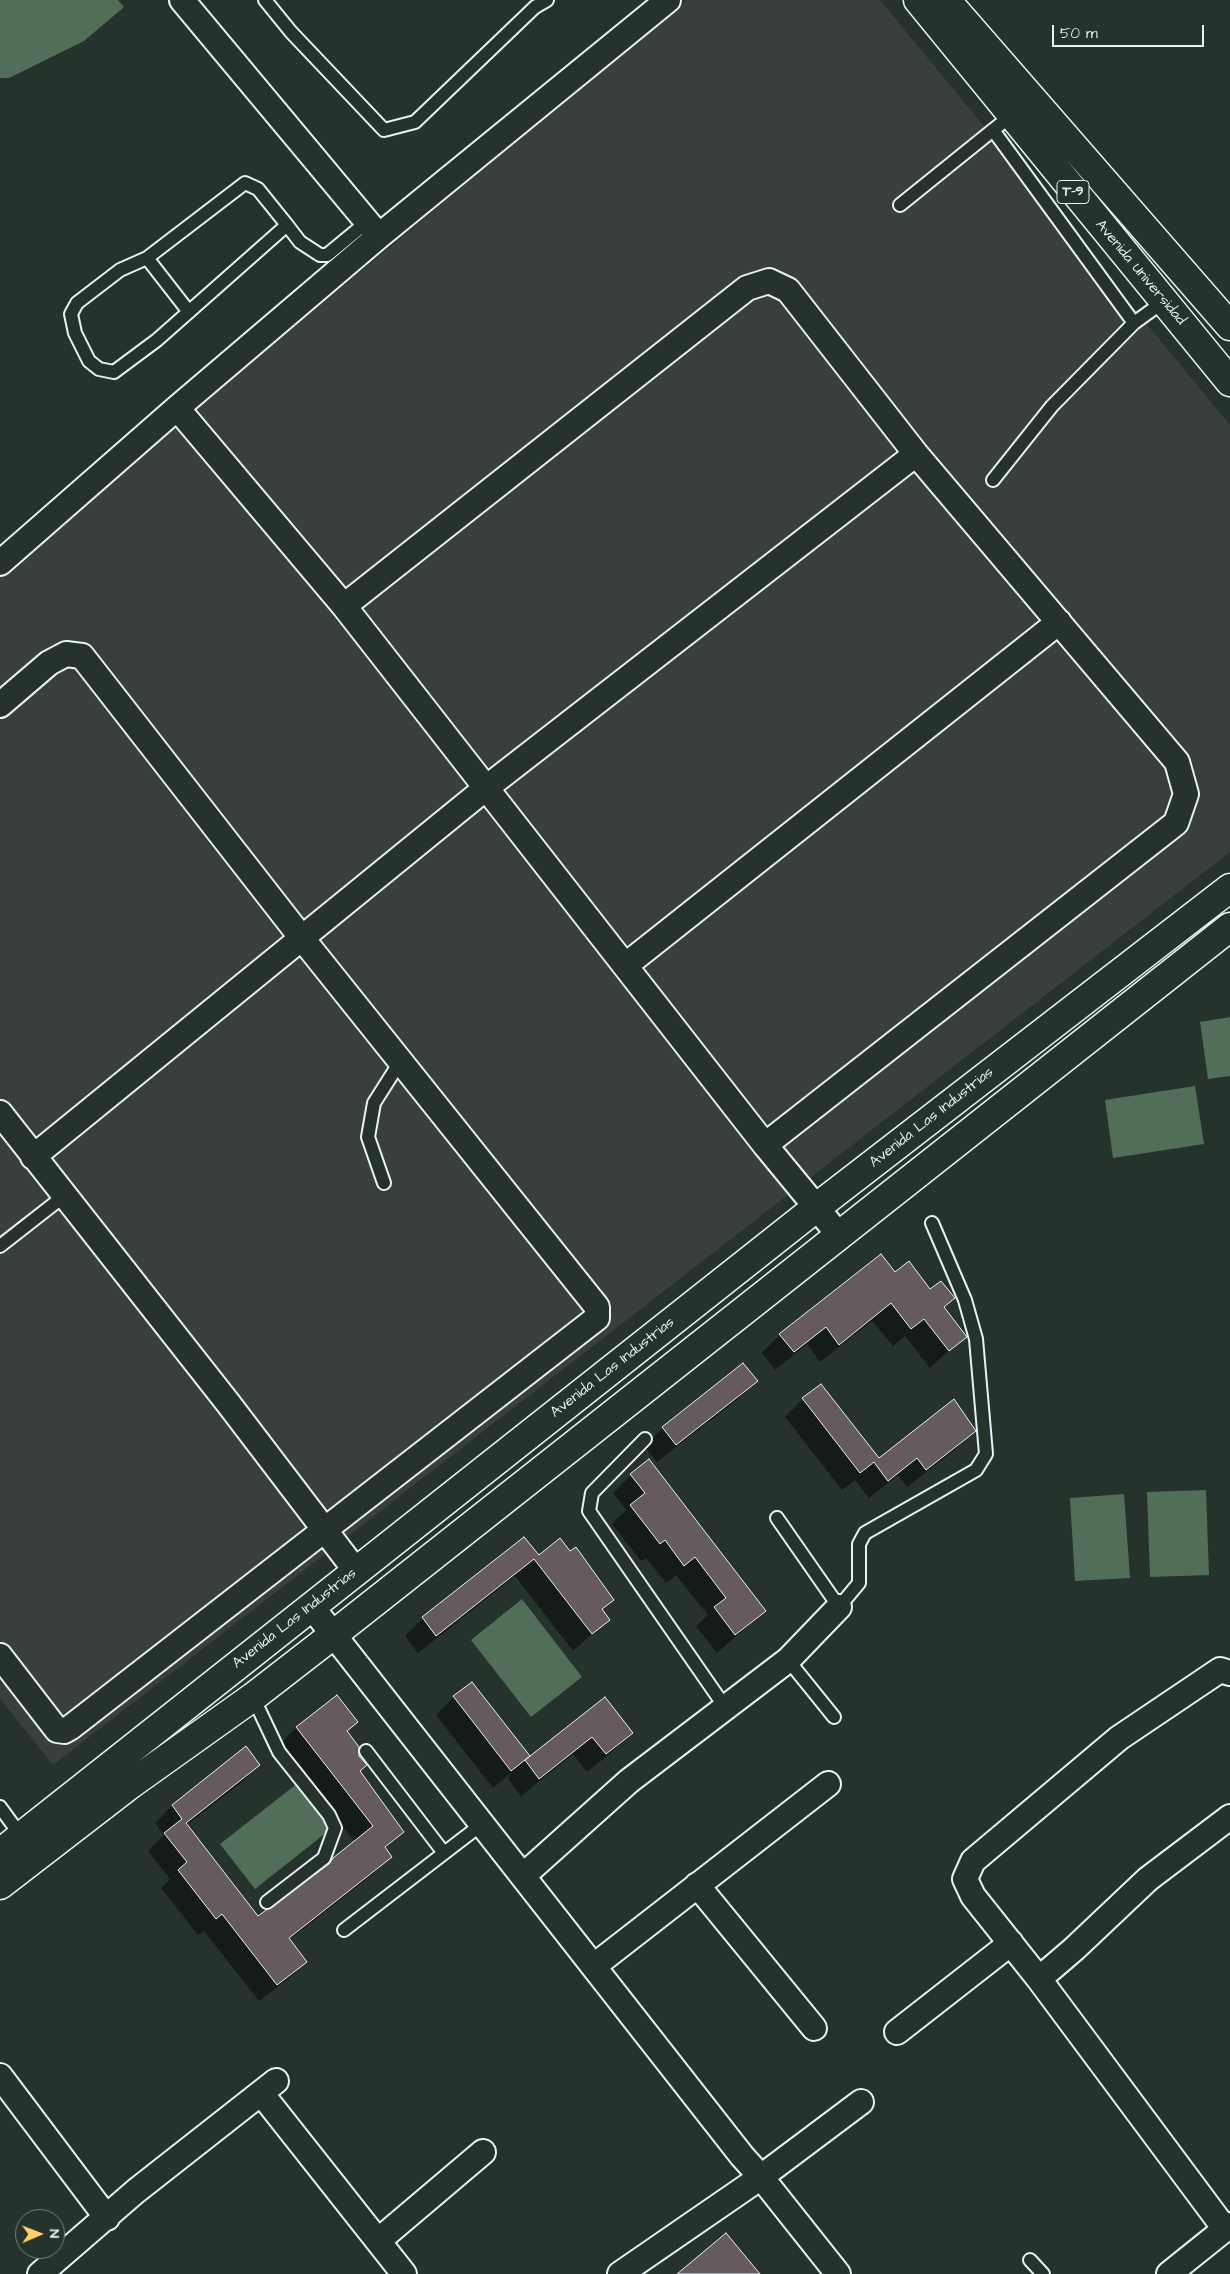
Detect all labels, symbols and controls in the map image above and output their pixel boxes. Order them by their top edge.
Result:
scale bar [1055,15,1208,47]
text: 50 m [1060,23,1098,44]
road number: T-9 [1057,180,1089,203]
street label: Avenida Universidad [1091,217,1189,329]
street label: Avenida Las Industrias [866,1064,998,1172]
street label: Avenida Las Industrias [547,1314,679,1422]
street label: Avenida Las Industrias [229,1565,361,1673]
north arrow [15,2209,65,2259]
text: N [44,2229,64,2238]

